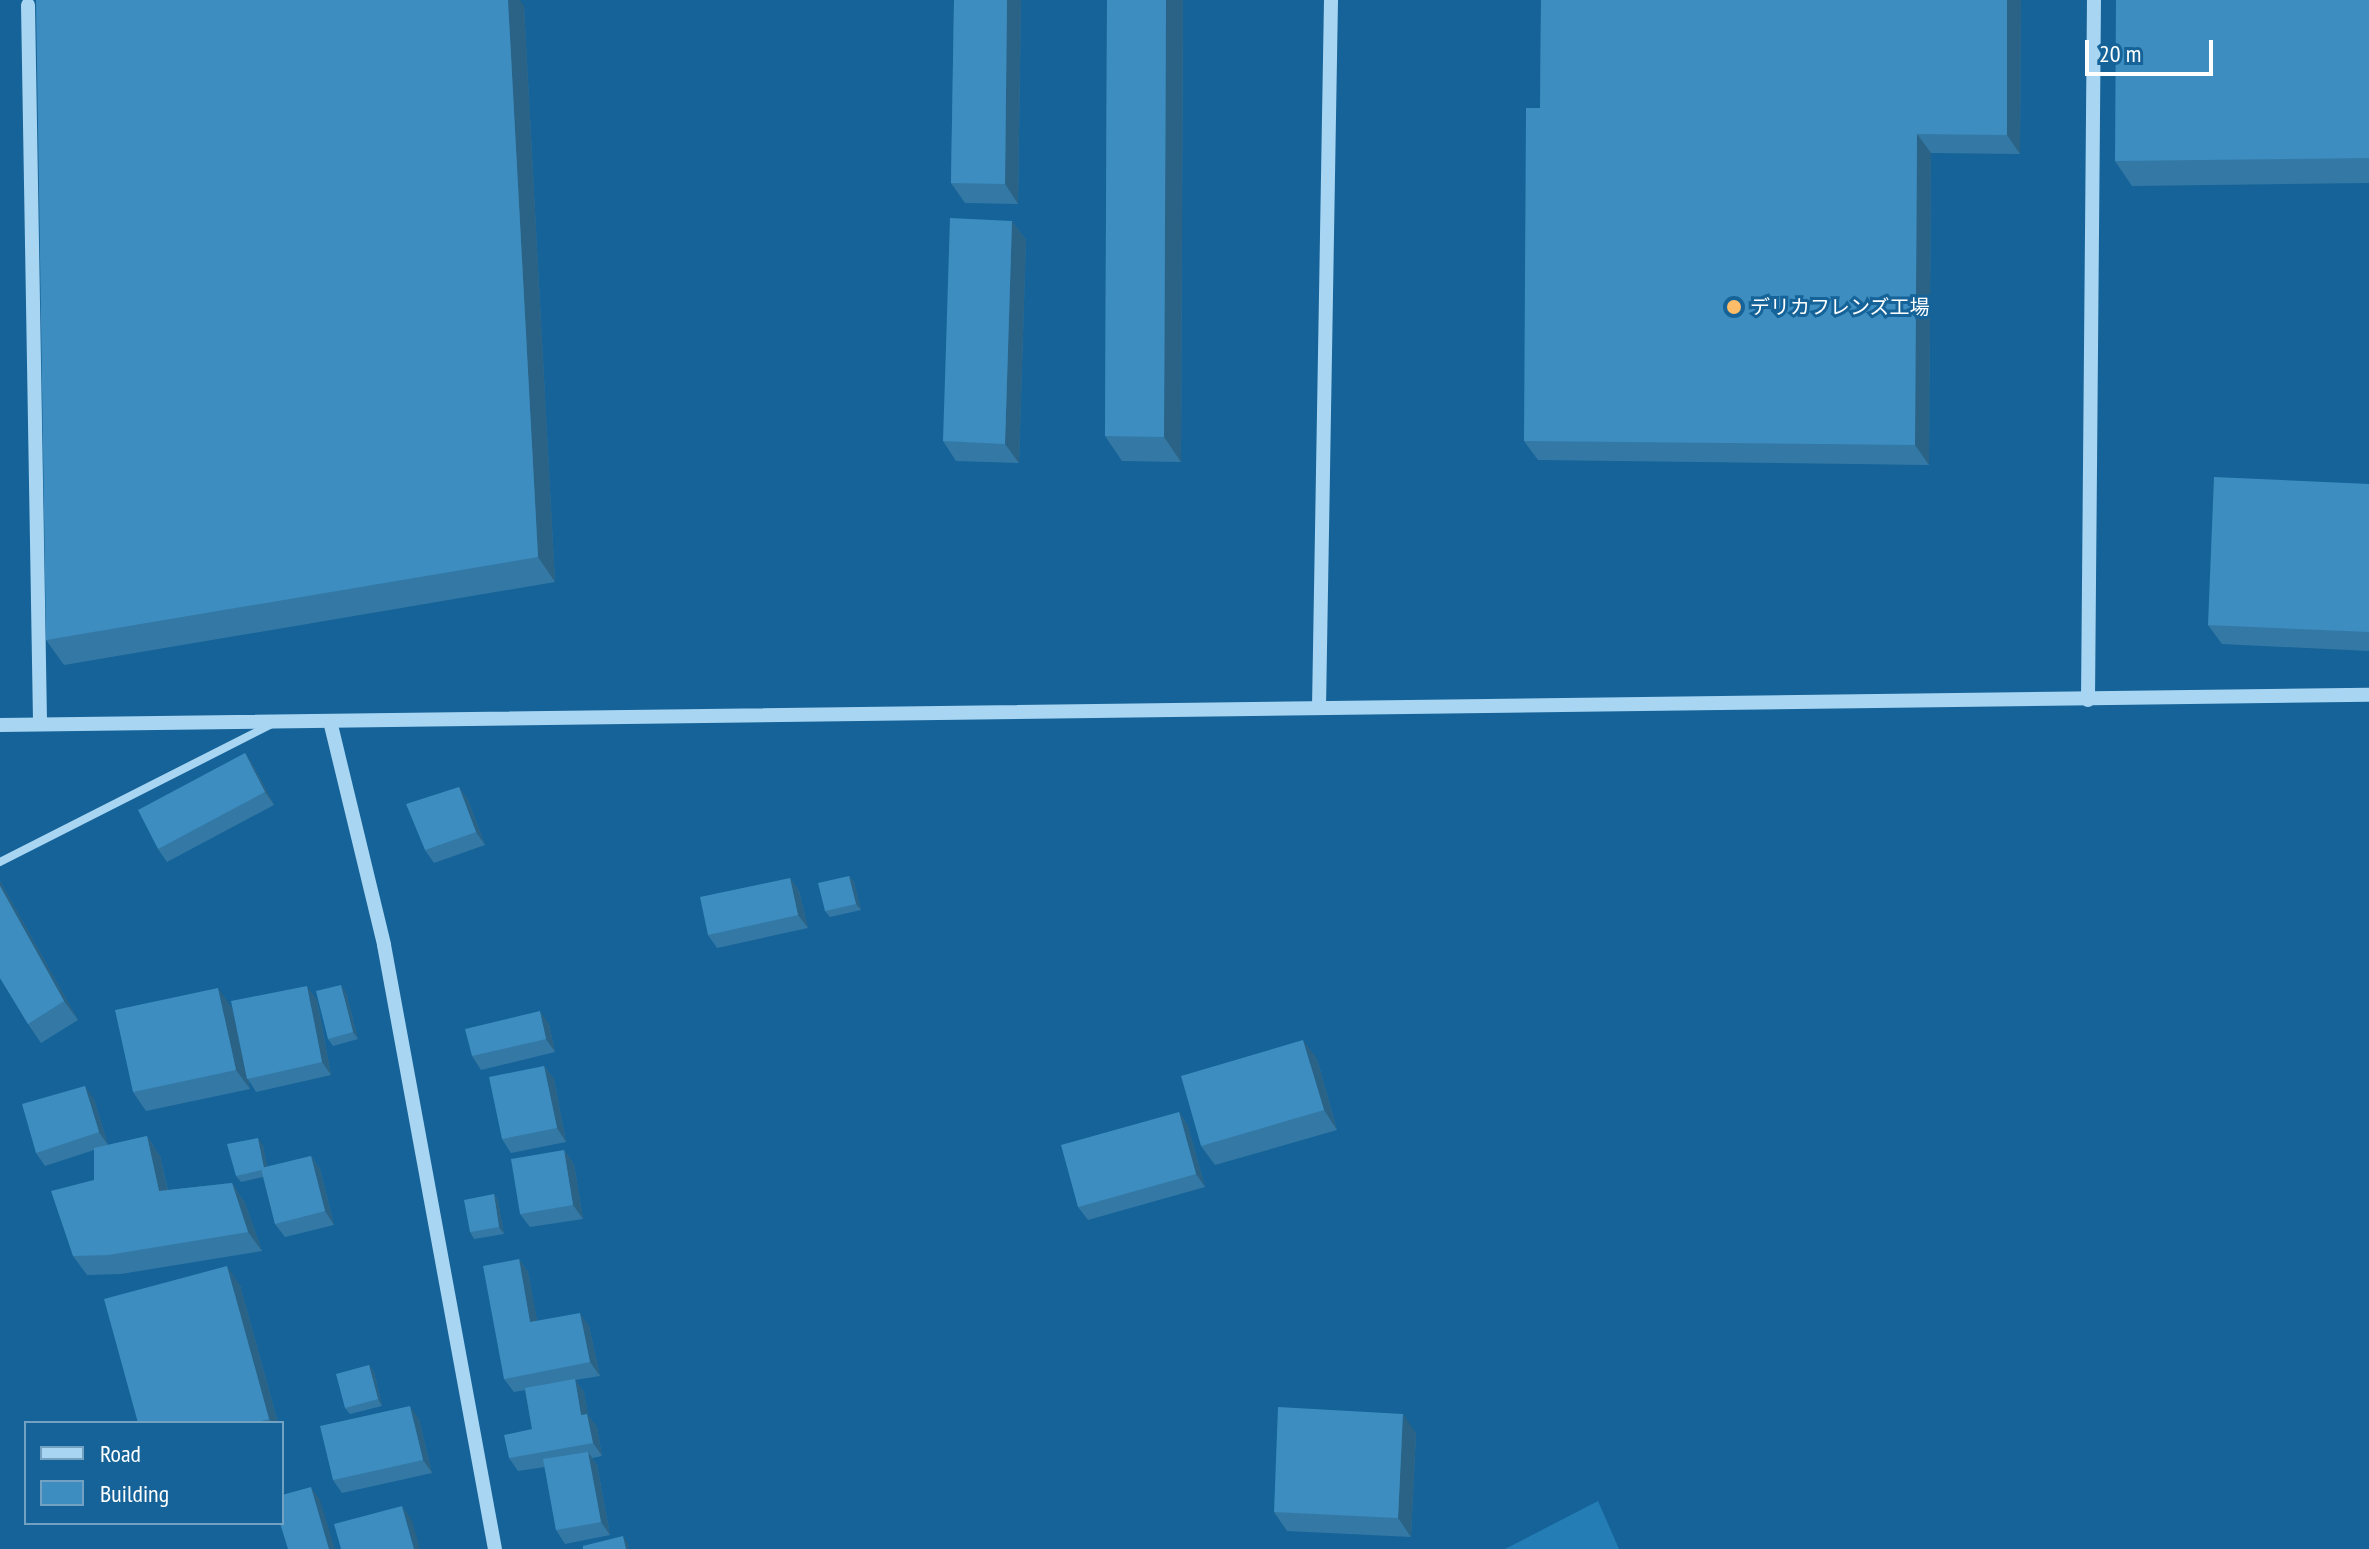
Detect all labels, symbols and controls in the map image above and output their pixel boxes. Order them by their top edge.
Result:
scale bar [2089,24,2217,74]
text: 20 m [2099,38,2141,69]
place label: デリカフレンズ工場 [1750,295,1930,319]
marker: デリカフレンズ工場 [1725,298,1743,316]
legend [24,1421,284,1525]
text: Road [100,1438,141,1469]
text: Building [100,1478,169,1509]

